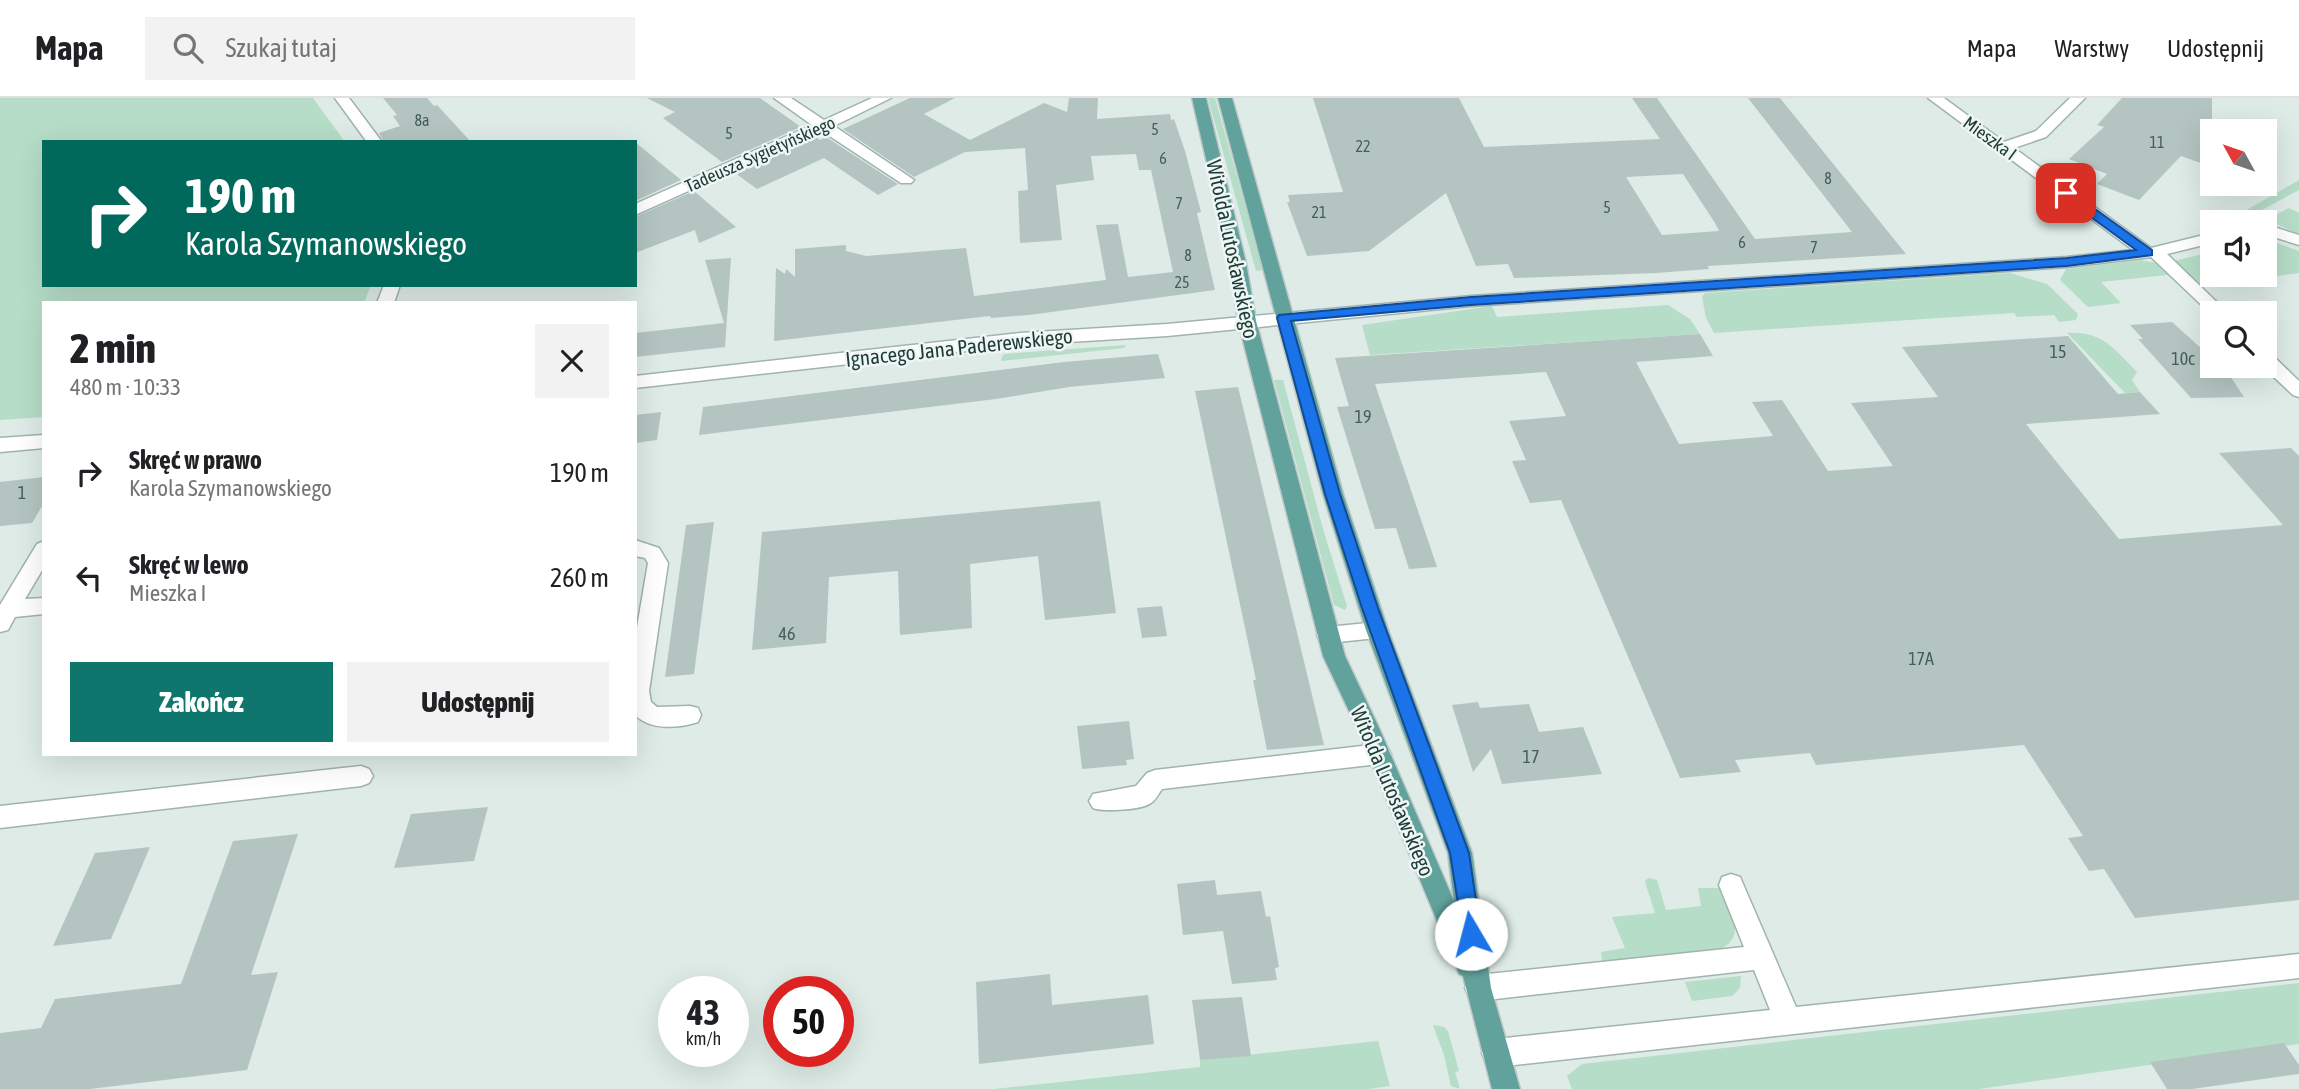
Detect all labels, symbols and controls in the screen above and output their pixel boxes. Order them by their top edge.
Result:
search box [145,17,635,80]
text: Mapa [35,29,103,67]
icon: search [169,29,207,67]
text: Szukaj tutaj [225,33,337,63]
text: Mapa [1967,35,2017,62]
text: Warstwy [2055,35,2129,62]
text: Udostępnij [2167,35,2264,62]
house number: 8a [415,111,429,129]
street label: Tadeusza Sygietyńskiego [682,111,838,197]
street label: Mieszka I [1959,112,2021,164]
north arrow [2200,119,2277,196]
map controls [2200,119,2277,378]
house number: 5 [1151,120,1159,138]
house number: 5 [725,124,733,142]
house number: 11 [2149,133,2165,151]
house number: 22 [1355,137,1371,155]
house number: 6 [1159,149,1167,167]
street label: Witolda Lutosławskiego [1202,158,1264,340]
pin [2036,163,2096,223]
text: 190 m [185,167,296,223]
icon: right [70,168,161,259]
house number: 8 [1824,169,1832,187]
icon: arrive [2047,174,2085,212]
house number: 7 [1175,194,1183,212]
house number: 5 [1603,198,1611,216]
house number: 21 [1311,203,1327,221]
button: sound [2200,210,2277,287]
text: Karola Szymanowskiego [185,225,467,262]
house number: 6 [1738,233,1746,251]
house number: 7 [1810,238,1818,256]
house number: 8 [1184,246,1192,264]
house number: 25 [1174,273,1190,291]
button: search [2200,301,2277,378]
street label: Ignacego Jana Paderewskiego [844,323,1074,371]
text: 2 min [70,324,156,372]
button: close [535,324,609,398]
house number: 15 [2050,341,2066,362]
house number: 10c [2171,348,2195,369]
text: 480 m · 10:33 [70,374,181,400]
house number: 19 [1355,406,1371,427]
text: Skręć w prawo [129,445,262,475]
icon: right [70,454,108,492]
text: 190 m [550,458,609,488]
text: Karola Szymanowskiego [129,475,332,501]
house number: 1 [18,482,26,503]
text: Skręć w lewo [129,550,249,580]
icon: left [70,559,108,597]
text: 260 m [550,563,609,593]
text: Mieszka I [129,580,206,606]
house number: 46 [779,623,795,644]
house number: 17A [1908,648,1934,669]
button: Zakończ [70,662,333,742]
button: Udostępnij [347,662,609,742]
street label: Witolda Lutosławskiego [1346,703,1440,879]
house number: 17 [1523,746,1539,767]
position arrow [1434,897,1508,971]
speed limit sign: 50 [763,976,854,1067]
text: 43 [687,992,720,1032]
text: km/h [686,1028,721,1049]

